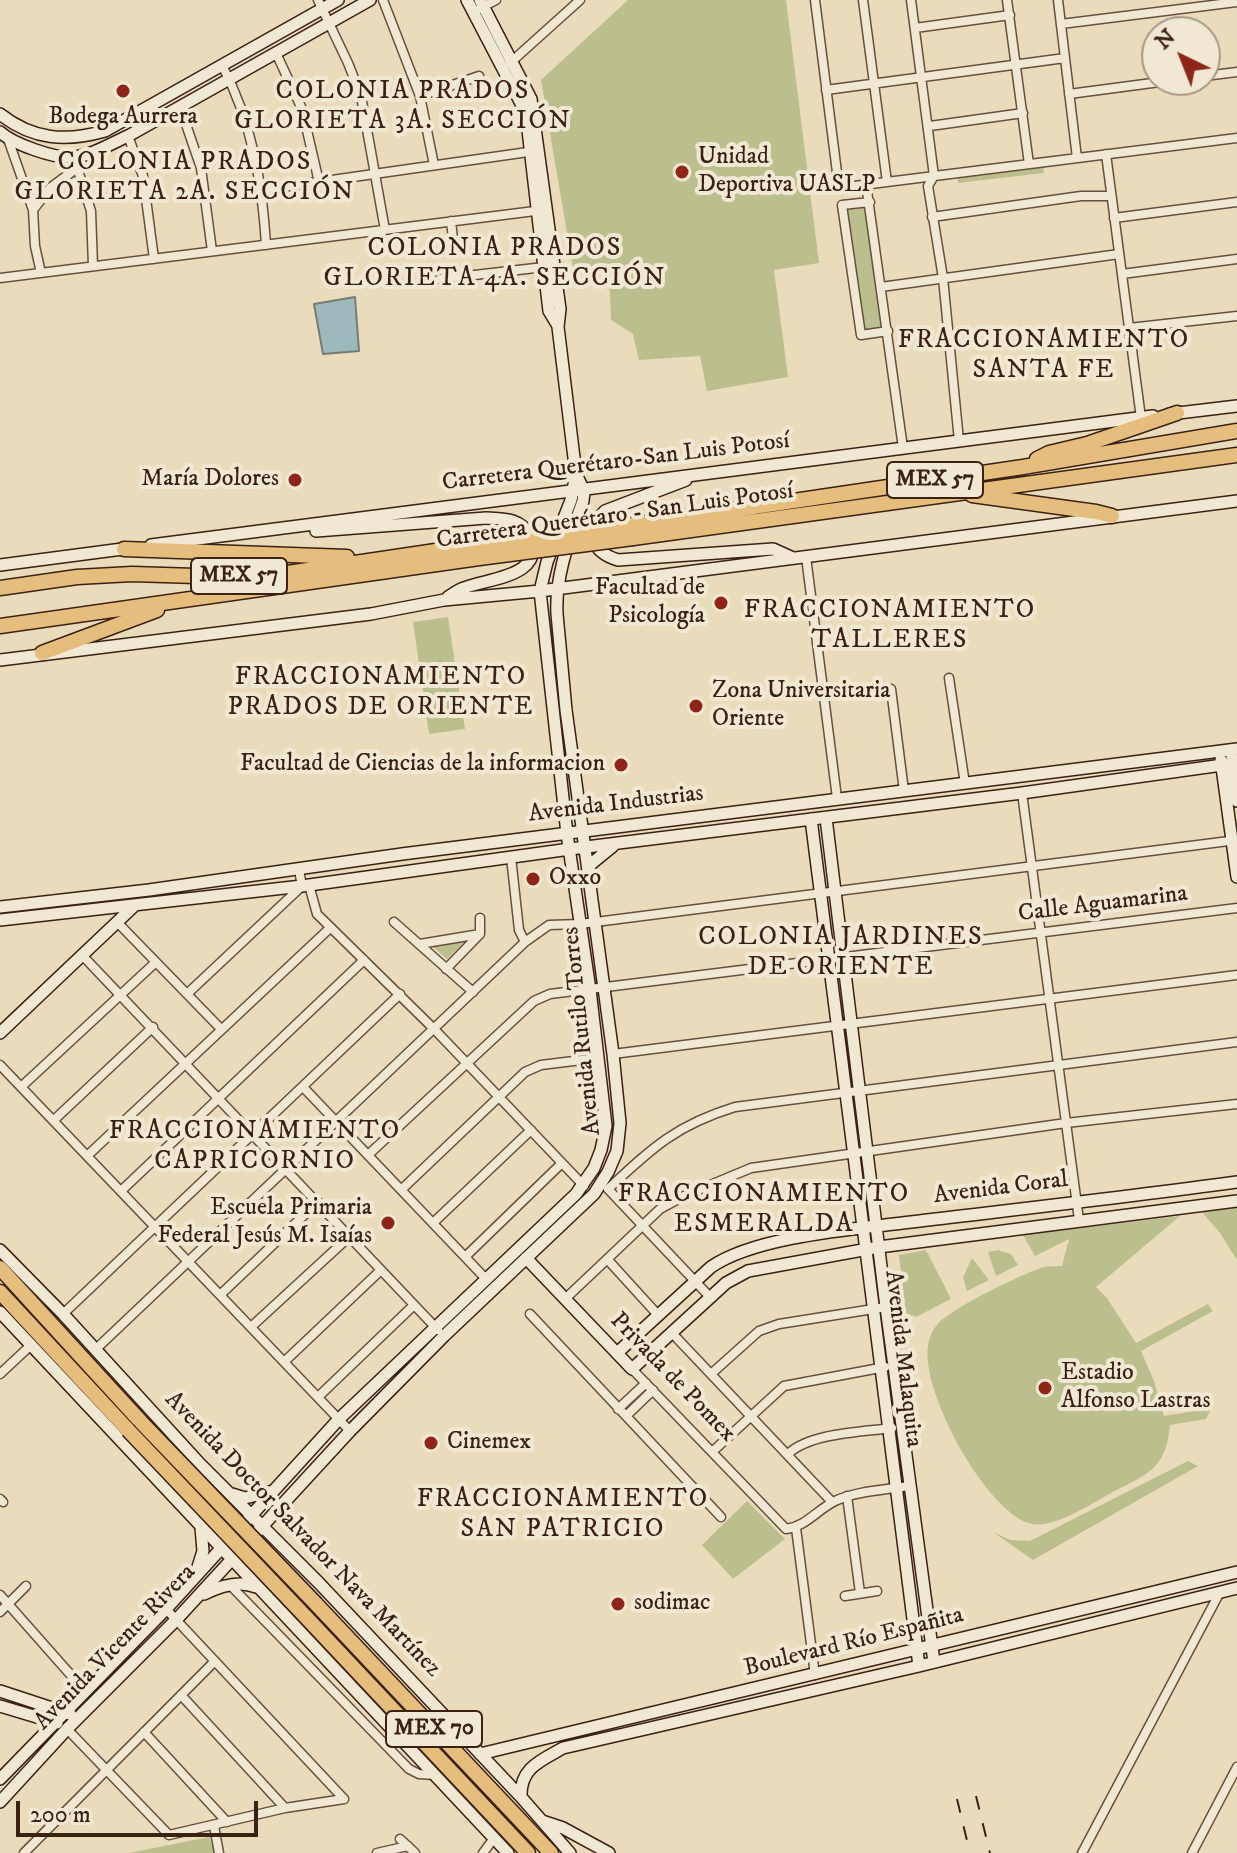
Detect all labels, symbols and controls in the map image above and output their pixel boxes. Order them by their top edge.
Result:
north arrow [1141,16,1221,96]
text: N [1150,24,1181,56]
district label: COLONIA PRADOS GLORIETA 3A. SECCIÓN [234,77,572,138]
marker: Bodega Aurrera [114,82,132,100]
place label: Bodega Aurrera [48,104,198,132]
place label: Unidad Deportiva UASLP [698,144,875,200]
district label: COLONIA PRADOS GLORIETA 2A. SECCIÓN [15,148,355,210]
marker: Unidad Deportiva UASLP [673,163,691,181]
district label: COLONIA PRADOS GLORIETA 4A. SECCIÓN [324,234,666,296]
district label: FRACCIONAMIENTO SANTA FE [898,326,1190,388]
street label: Carretera Querétaro-San Luis Potosí [441,427,791,499]
road number: MEX 57 [887,462,983,498]
place label: María Dolores [141,466,279,494]
marker: María Dolores [286,471,304,489]
street label: Carretera Querétaro - San Luis Potosí [435,478,795,556]
road number: MEX 57 [191,558,287,594]
place label: Facultad de Psicología [595,575,705,631]
marker: Facultad de Psicología [712,594,730,612]
district label: FRACCIONAMIENTO TALLERES [744,596,1036,658]
district label: FRACCIONAMIENTO PRADOS DE ORIENTE [227,663,535,724]
place label: Zona Universitaria Oriente [712,678,890,734]
marker: Zona Universitaria Oriente [687,697,705,715]
place label: Facultad de Ciencias de la informacion [240,751,605,779]
marker: Facultad de Ciencias de la informacion [612,756,630,774]
street label: Avenida Industrias [527,780,705,830]
place label: Oxxo [549,865,601,893]
marker: Oxxo [524,870,542,888]
street label: Calle Aguamarina [1017,880,1189,930]
district label: COLONIA JARDINES DE ORIENTE [698,923,984,984]
street label: Avenida Rutilo Torres [558,925,608,1137]
district label: FRACCIONAMIENTO CAPRICORNIO [109,1117,401,1178]
street label: Avenida Coral [932,1166,1070,1212]
district label: FRACCIONAMIENTO ESMERALDA [618,1180,910,1242]
place label: Escuela Primaria Federal Jesús M. Isaías [157,1195,372,1251]
marker: Escuela Primaria Federal Jesús M. Isaías [379,1214,397,1232]
street label: Avenida Malaquita [877,1269,927,1449]
street label: Privada de Pomex [603,1307,741,1449]
place label: Estadio Alfonso Lastras [1061,1360,1210,1416]
marker: Estadio Alfonso Lastras [1036,1379,1054,1397]
street label: Avenida Doctor Salvador Nava Martínez [158,1386,446,1684]
place label: Cinemex [447,1429,531,1457]
marker: Cinemex [422,1434,440,1452]
district label: FRACCIONAMIENTO SAN PATRICIO [417,1485,709,1546]
street label: Avenida Vicente Rivera [29,1559,203,1737]
place label: sodimac [634,1590,710,1618]
marker: sodimac [609,1595,627,1613]
street label: Boulevard Río Españita [741,1602,967,1684]
road number: MEX 70 [386,1711,482,1747]
scale bar [20,1785,262,1835]
text: 200 m [30,1800,91,1830]

